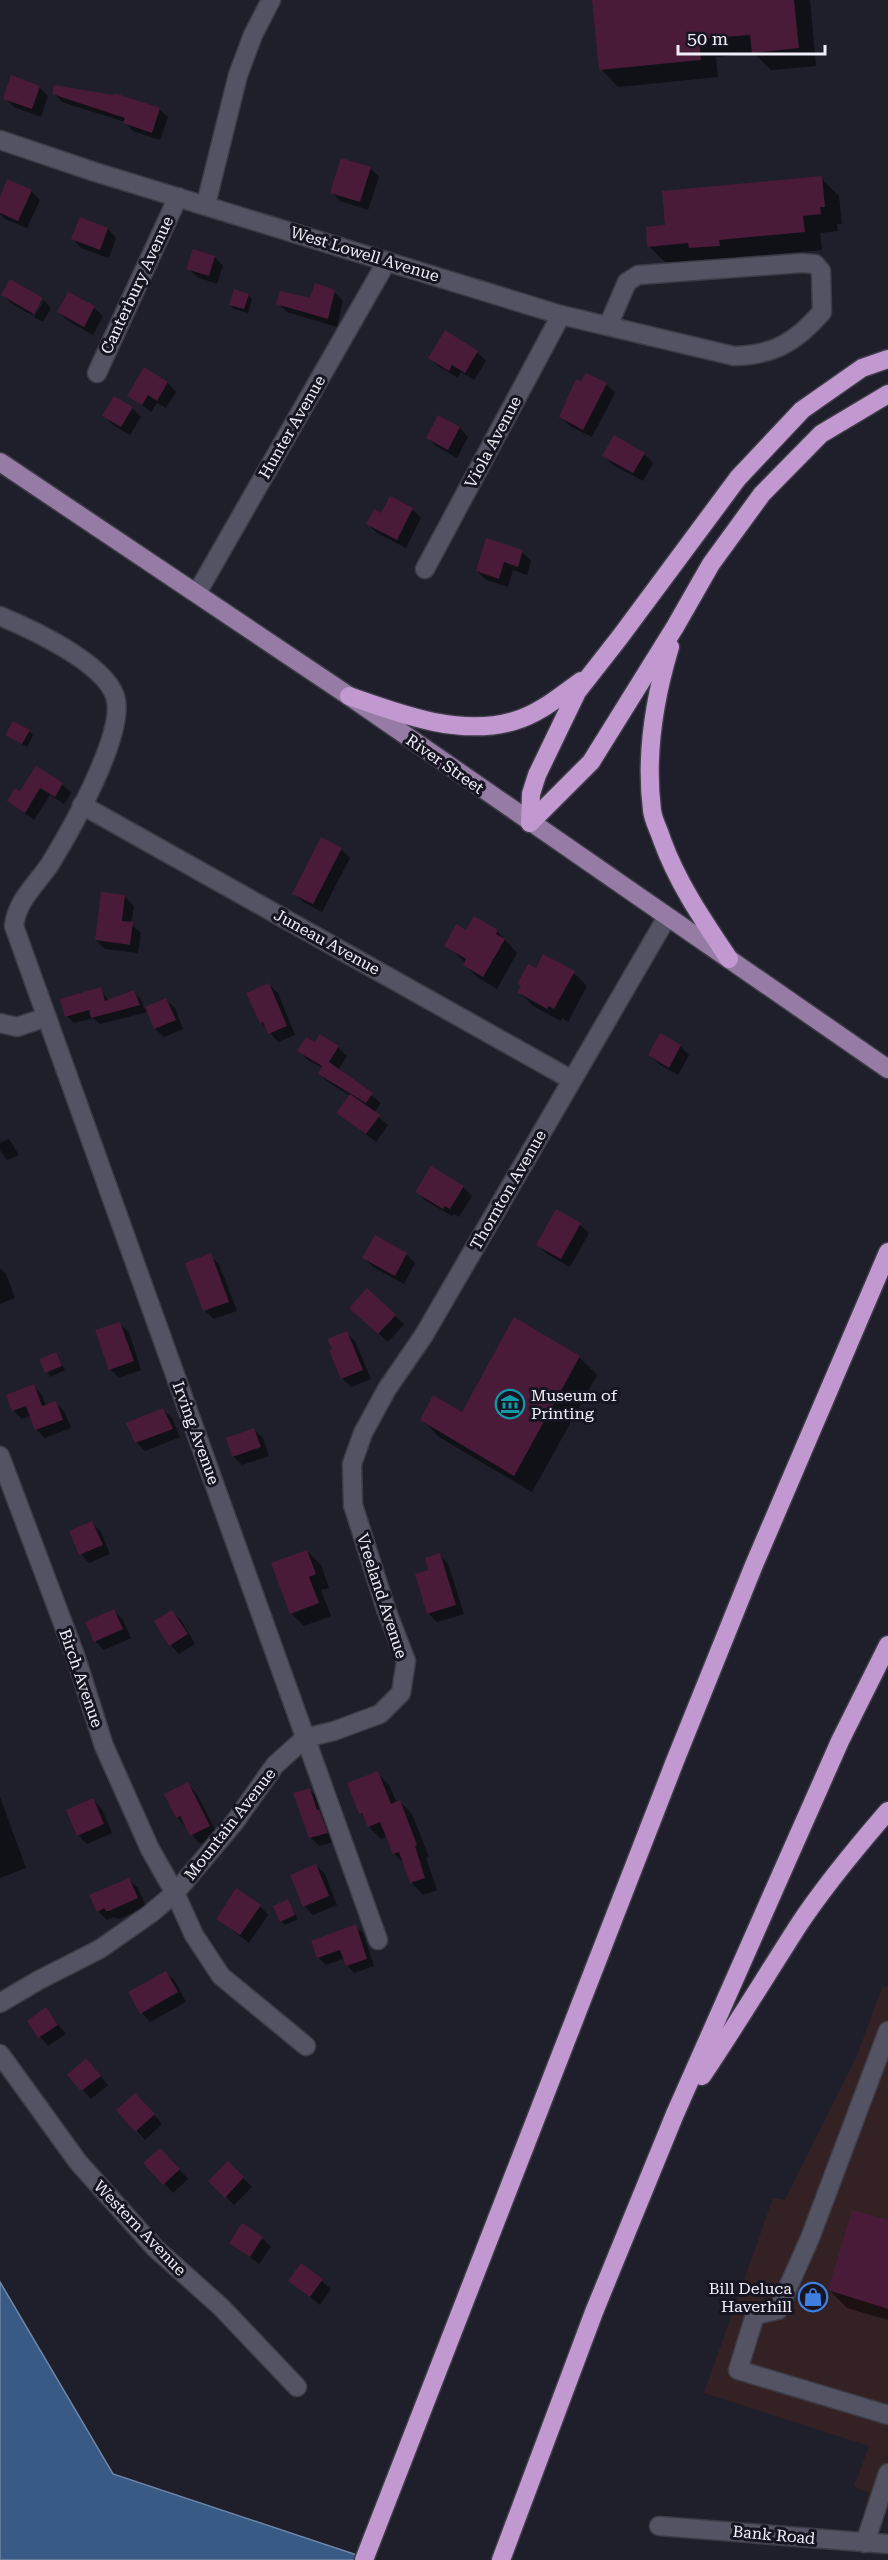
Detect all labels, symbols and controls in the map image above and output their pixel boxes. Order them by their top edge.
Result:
scale bar [678,18,825,56]
text: 50 m [687,28,728,49]
street label: Canterbury Avenue [97,213,177,357]
street label: West Lowell Avenue [288,222,442,286]
street label: Hunter Avenue [255,372,329,482]
street label: Viola Avenue [461,393,525,491]
street label: River Street [402,730,488,798]
street label: Juneau Avenue [271,905,383,979]
street label: Thornton Avenue [466,1127,550,1253]
street label: Irving Avenue [169,1379,223,1487]
place label: Museum of Printing [531,1386,618,1423]
museum icon: Museum of Printing [494,1388,526,1420]
street label: Vreeland Avenue [353,1531,411,1661]
street label: Birch Avenue [55,1626,107,1730]
street label: Mountain Avenue [180,1764,280,1884]
street label: Western Avenue [90,2176,190,2280]
place label: Bill Deluca Haverhill [709,2279,792,2316]
shop icon: Bill Deluca Haverhill [797,2281,829,2313]
street label: Bank Road [732,2522,816,2548]

